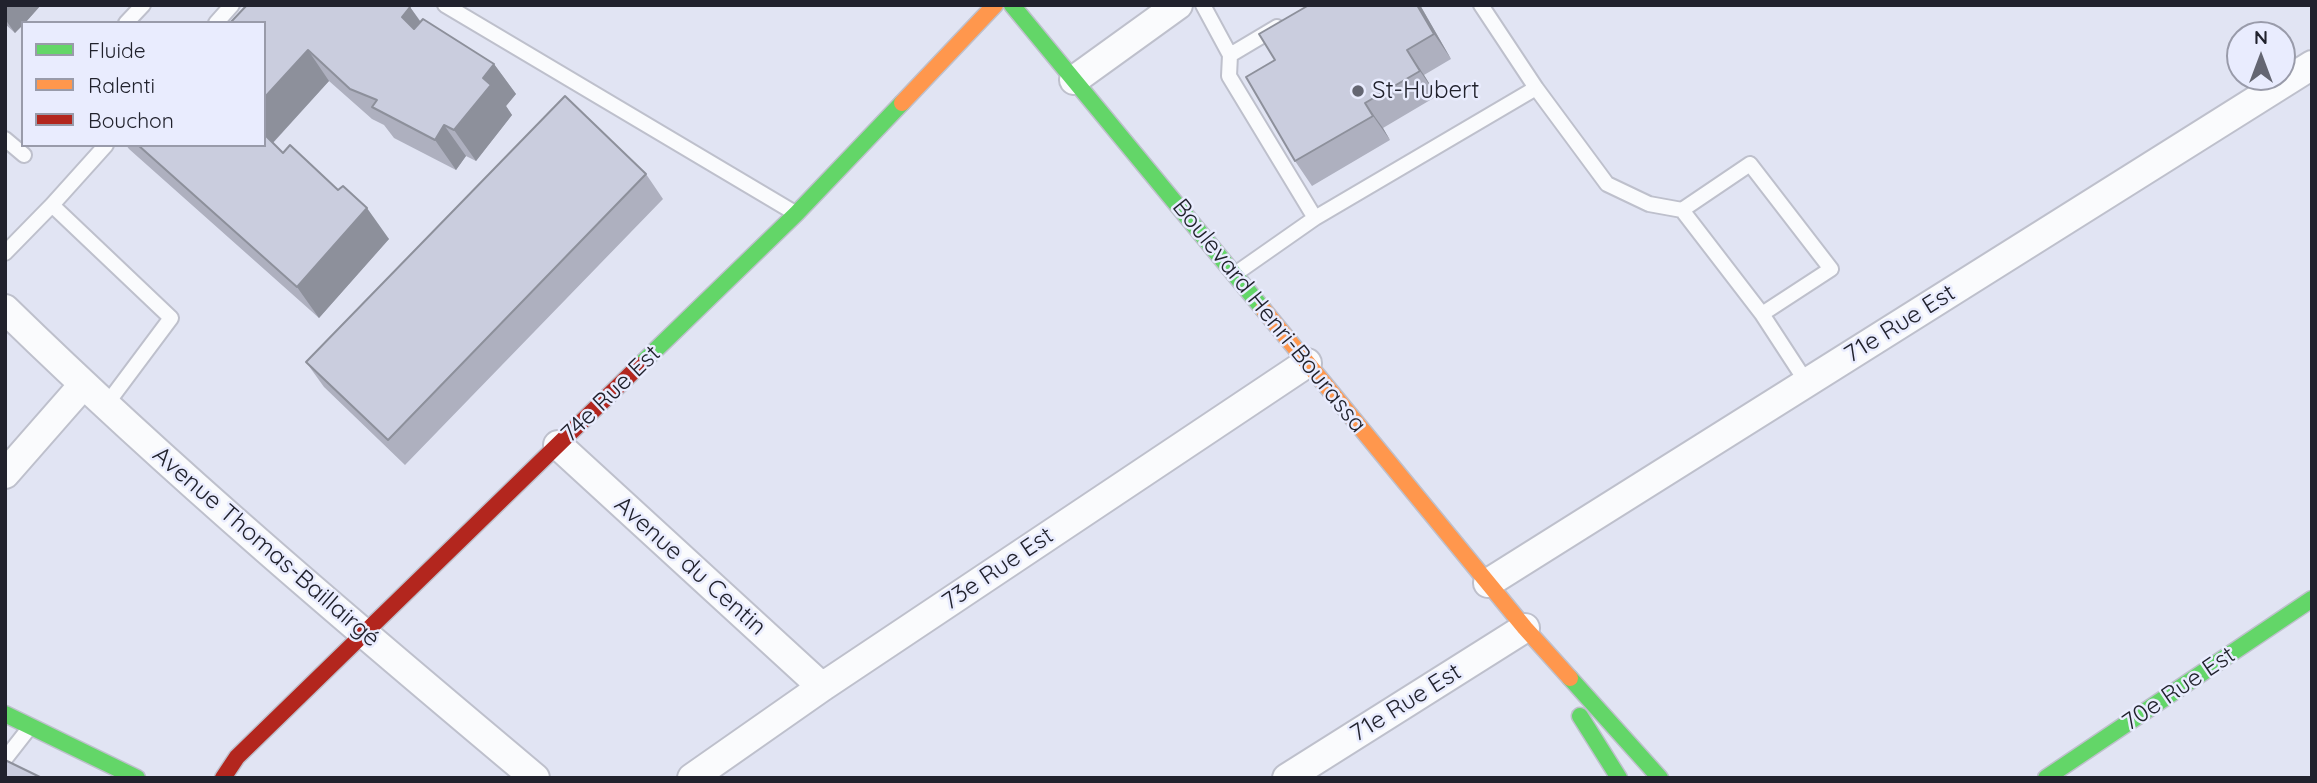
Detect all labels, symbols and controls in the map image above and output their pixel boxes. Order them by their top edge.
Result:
legend [21,21,266,147]
north arrow [2226,21,2296,91]
text: N [2254,25,2268,49]
text: Fluide [88,37,146,63]
text: Ralenti [88,72,155,98]
place label: St-Hubert [1372,77,1479,105]
marker: St-Hubert [1350,83,1366,99]
text: Bouchon [88,107,174,133]
street label: Boulevard Henri-Bourassa [1166,193,1372,439]
street label: 71e Rue Est [1839,279,1961,369]
street label: 74e Rue Est [555,340,667,448]
street label: Avenue Thomas-Baillairgé [147,441,385,653]
street label: Avenue du Centin [608,490,772,642]
street label: 73e Rue Est [937,521,1059,617]
street label: 70e Rue Est [2117,641,2241,737]
street label: 71e Rue Est [1345,658,1467,748]

